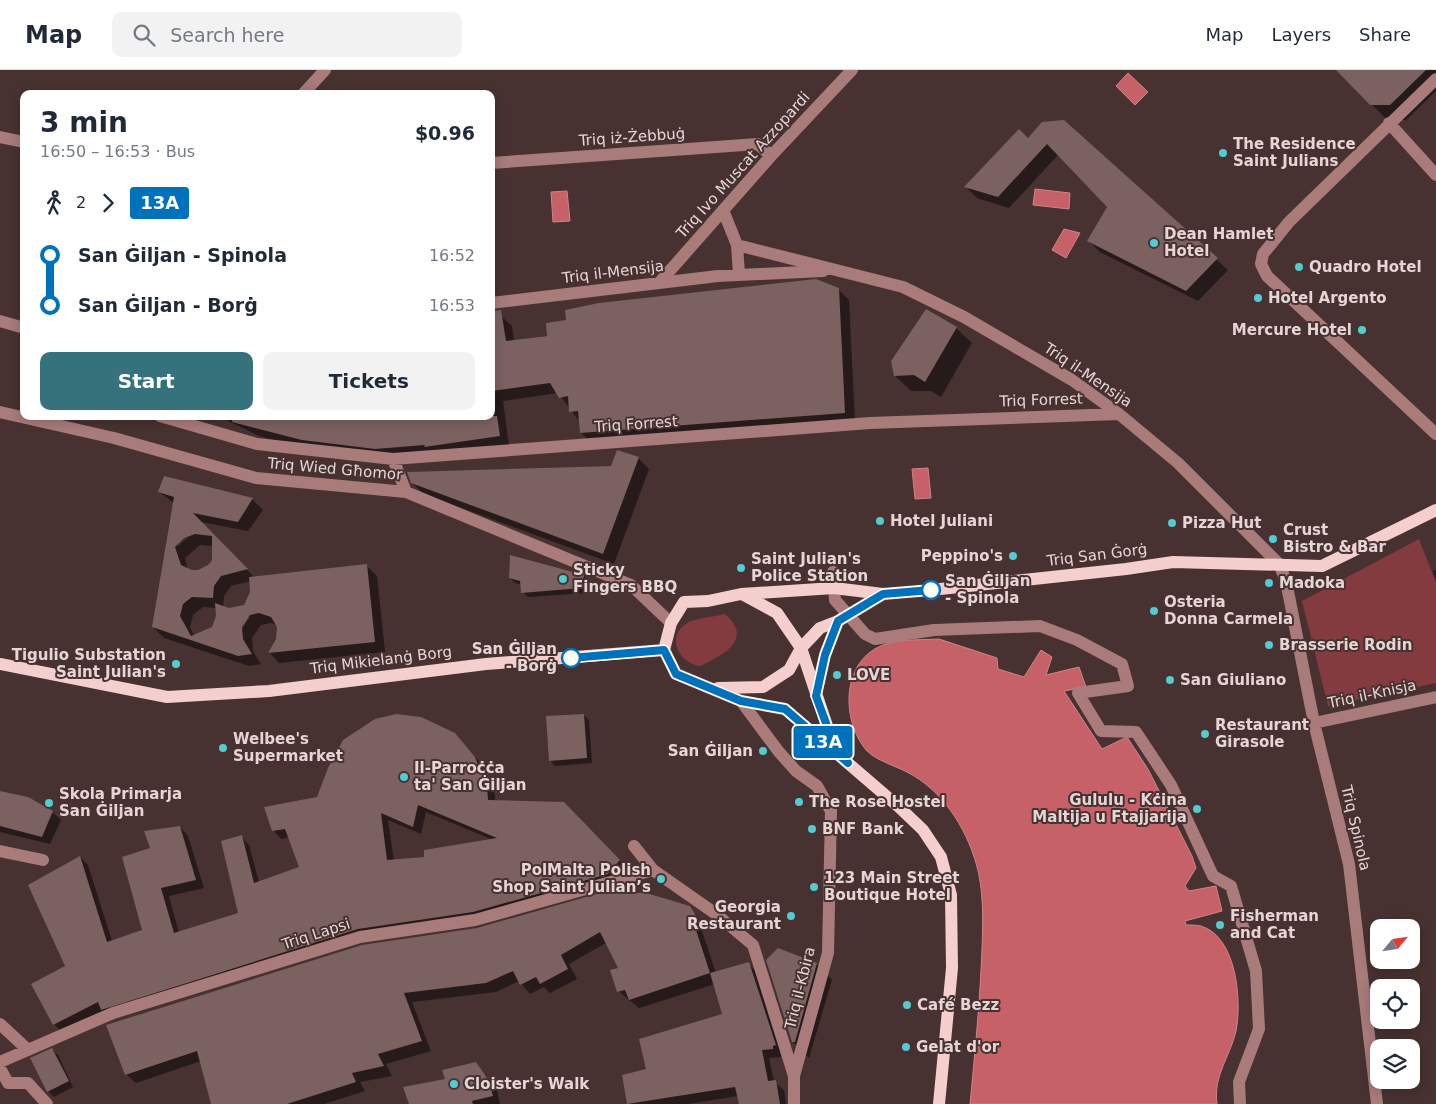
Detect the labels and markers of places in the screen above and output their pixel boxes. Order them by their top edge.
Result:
place label: The Residence Saint Julians [1233,135,1356,170]
marker: The Residence Saint Julians [1217,147,1229,159]
place label: Dean Hamlet Hotel [1164,225,1273,260]
marker: Dean Hamlet Hotel [1148,237,1160,249]
place label: Quadro Hotel [1309,258,1422,276]
marker: Quadro Hotel [1293,261,1305,273]
place label: Hotel Argento [1268,289,1387,307]
marker: Hotel Argento [1252,292,1264,304]
place label: Mercure Hotel [1232,321,1352,339]
marker: Mercure Hotel [1356,324,1368,336]
place label: Hotel Juliani [890,512,993,530]
place label: Pizza Hut [1182,514,1261,532]
marker: Hotel Juliani [874,515,886,527]
marker: Pizza Hut [1166,517,1178,529]
place label: Crust Bistro & Bar [1283,521,1386,556]
marker: Crust Bistro & Bar [1267,533,1279,545]
place label: Peppino's [921,547,1003,565]
place label: Saint Julian's Police Station [751,550,868,585]
marker: Peppino's [1007,550,1019,562]
place label: Sticky Fingers BBQ [573,561,677,596]
marker: Saint Julian's Police Station [735,562,747,574]
place label: San Ġiljan - Spinola [945,571,1030,607]
marker: Sticky Fingers BBQ [557,573,569,585]
place label: Madoka [1279,574,1345,592]
marker: Madoka [1263,577,1275,589]
marker: San Ġiljan - Spinola [921,580,941,600]
place label: Osteria Donna Carmela [1164,593,1293,628]
marker: Osteria Donna Carmela [1148,605,1160,617]
place label: Brasserie Rodin [1279,636,1412,654]
place label: San Ġiljan - Borġ [472,639,557,675]
marker: Brasserie Rodin [1263,639,1275,651]
place label: Tigulio Substation Saint Julian's [12,646,166,681]
marker: San Ġiljan - Borġ [561,648,581,668]
marker: Tigulio Substation Saint Julian's [170,658,182,670]
place label: LOVE [847,666,890,684]
marker: LOVE [831,669,843,681]
place label: San Giuliano [1180,671,1286,689]
marker: San Giuliano [1164,674,1176,686]
place label: Restaurant Girasole [1215,716,1309,751]
marker: Restaurant Girasole [1199,728,1211,740]
place label: Welbee's Supermarket [233,730,343,765]
place label: San Ġiljan [668,741,753,760]
marker: Welbee's Supermarket [217,742,229,754]
marker: San Ġiljan [757,745,769,757]
place label: Il-Parroċċa ta' San Ġiljan [414,759,526,794]
marker: Il-Parroċċa ta' San Ġiljan [398,771,410,783]
place label: Skola Primarja San Ġiljan [59,785,182,820]
place label: Gululu - Kċina Maltija u Ftajjarija [1032,791,1187,826]
place label: The Rose Hostel [809,793,946,811]
marker: The Rose Hostel [793,796,805,808]
marker: Skola Primarja San Ġiljan [43,797,55,809]
marker: Gululu - Kċina Maltija u Ftajjarija [1191,803,1203,815]
place label: BNF Bank [822,820,905,838]
marker: BNF Bank [806,823,818,835]
place label: PolMalta Polish Shop Saint Julian’s [492,861,651,896]
place label: 123 Main Street Boutique Hotel [824,869,960,904]
marker: PolMalta Polish Shop Saint Julian’s [655,873,667,885]
marker: 123 Main Street Boutique Hotel [808,881,820,893]
place label: Georgia Restaurant [687,898,781,933]
place label: Fisherman and Cat [1230,907,1319,942]
marker: Georgia Restaurant [785,910,797,922]
marker: Fisherman and Cat [1214,919,1226,931]
place label: Café Bezz [917,996,999,1014]
marker: Café Bezz [901,999,913,1011]
place label: Gelat d'or [916,1038,1000,1056]
marker: Gelat d'or [900,1041,912,1053]
place label: Cloister's Walk [464,1075,590,1093]
marker: Cloister's Walk [448,1078,460,1090]

